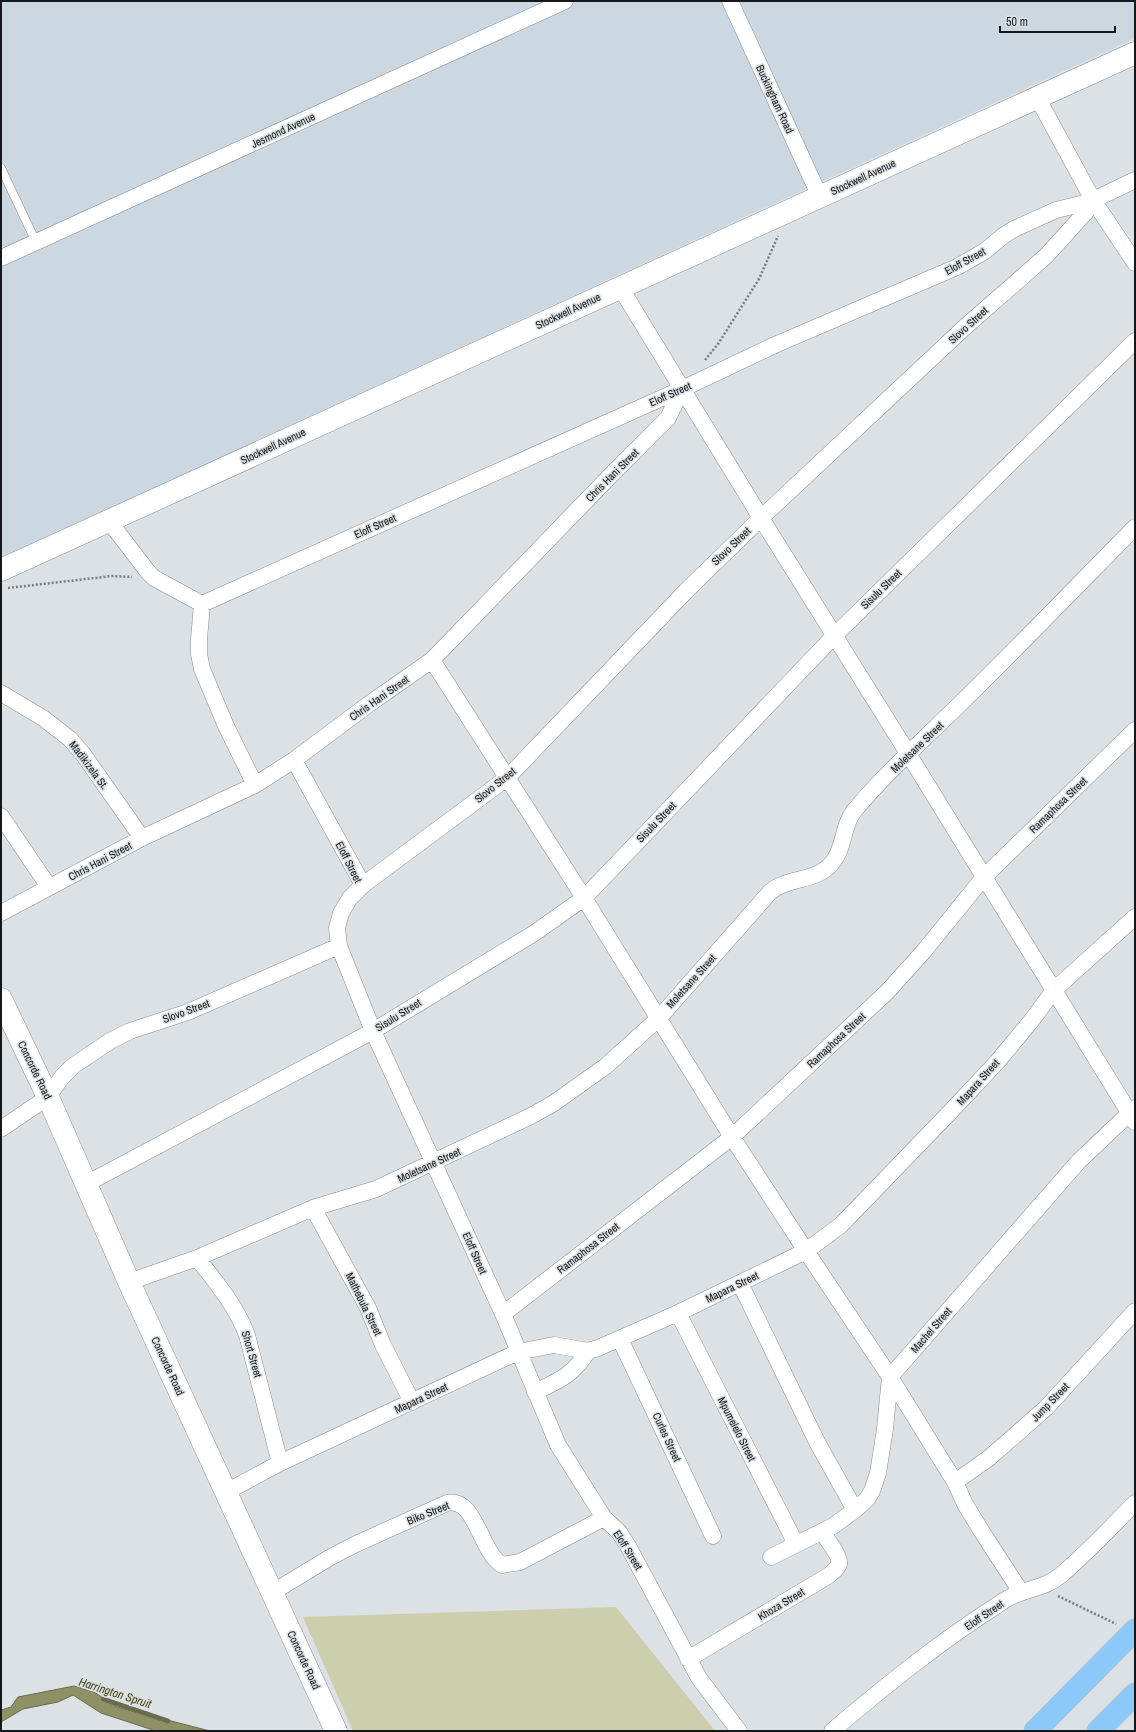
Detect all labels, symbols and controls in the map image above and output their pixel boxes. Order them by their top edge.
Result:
scale bar [1000,8,1115,34]
text: 50 m [1006,14,1028,30]
street label: Buckingham Road [753,62,797,136]
street label: Jesmond Avenue [249,109,317,151]
street label: Stockwell Avenue [828,156,898,198]
street label: Eloff Street [942,244,988,278]
street label: Stockwell Avenue [533,290,603,332]
street label: Slovo Street [945,303,991,347]
street label: Eloff Street [647,378,694,409]
street label: Stockwell Avenue [238,425,308,467]
street label: Chris Hani Street [582,445,642,505]
street label: Eloff Street [352,510,399,541]
street label: Slovo Street [708,524,754,568]
street label: Sisulu Street [858,566,905,612]
street label: Chris Hani Street [346,672,412,724]
street label: Moletsane Street [888,718,947,776]
street label: Madikizela St. [66,738,112,792]
street label: Slovo Street [472,764,519,806]
street label: Ramaphosa Street [1026,774,1090,836]
street label: Sisulu Street [633,798,679,845]
street label: Chris Hani Street [66,838,134,884]
street label: Eloff Street [333,839,366,885]
street label: Moletsane Street [663,951,719,1011]
street label: Sisulu Street [372,995,424,1035]
street label: Slovo Street [161,996,212,1026]
street label: Ramaphosa Street [804,1009,869,1071]
street label: Concorde Road [15,1039,55,1101]
street label: Mapara Street [954,1056,1003,1108]
street label: Moletsane Street [395,1144,463,1186]
street label: Ramaphosa Street [554,1219,622,1277]
street label: Eloff Street [460,1230,491,1277]
street label: Mapara Street [703,1268,761,1306]
street label: Mathebula Street [343,1270,386,1338]
street label: Machel Street [907,1304,955,1356]
street label: Short Street [239,1329,265,1380]
street label: Concorde Road [148,1334,188,1398]
street label: Mapara Street [392,1379,450,1416]
street label: Jump Street [1028,1379,1072,1424]
street label: Mpumelelo Street [715,1394,760,1464]
street label: Curles Street [650,1410,685,1464]
street label: Biko Street [405,1498,452,1528]
street label: Eloff Street [610,1527,646,1573]
street label: Khoza Street [755,1584,807,1623]
street label: Eloff Street [962,1596,1007,1633]
street label: Concorde Road [284,1628,324,1692]
water label: Harrington Spruit [77,1674,154,1712]

